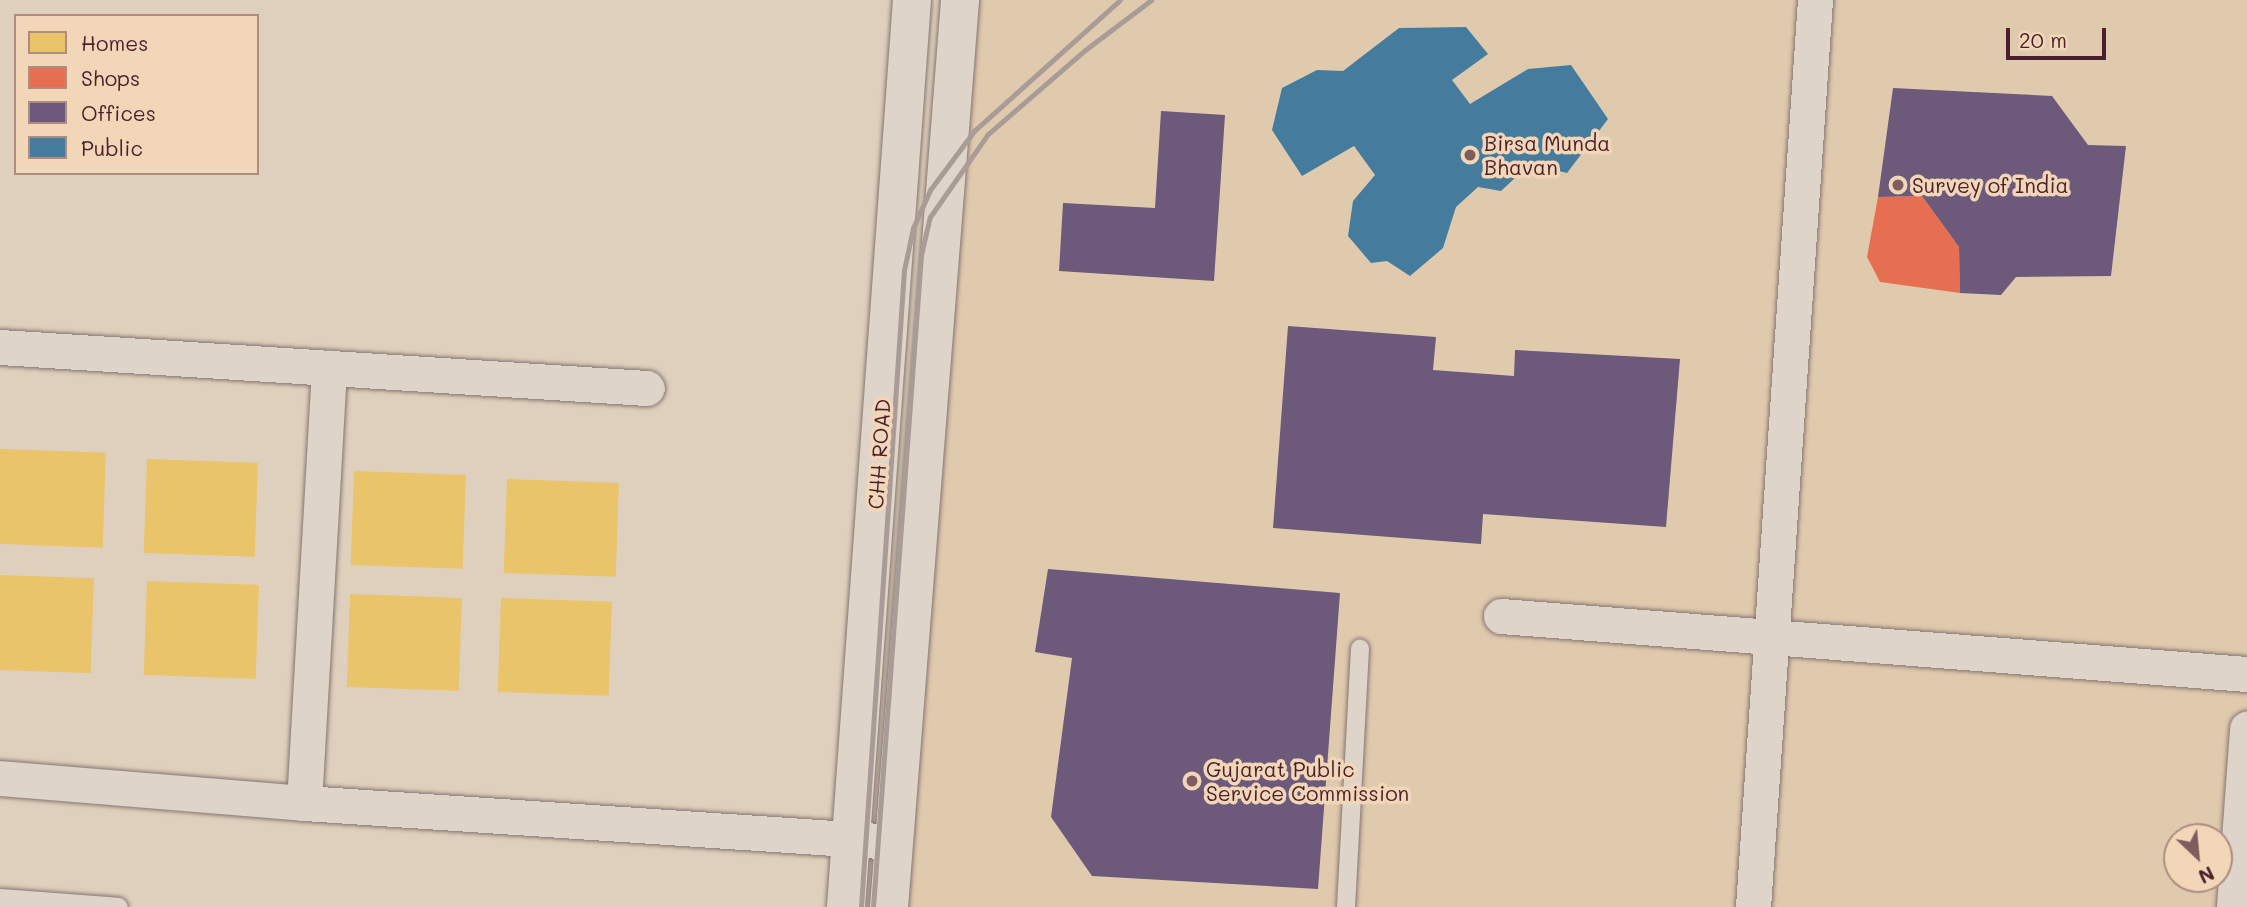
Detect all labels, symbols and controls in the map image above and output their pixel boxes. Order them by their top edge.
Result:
legend [14,14,259,175]
scale bar [2009,14,2109,58]
text: 20 m [2019,26,2067,53]
text: Homes [81,29,148,56]
text: Shops [81,64,140,91]
text: Offices [81,99,156,126]
place label: Birsa Munda Bhavan [1484,130,1610,180]
text: Public [81,134,143,161]
marker: Birsa Munda Bhavan [1462,147,1478,163]
place label: Survey of India [1912,172,2069,198]
marker: Survey of India [1890,177,1906,193]
street label: CHH ROAD [863,398,895,510]
place label: Gujarat Public Service Commission [1206,756,1409,806]
marker: Gujarat Public Service Commission [1184,773,1200,789]
north arrow [2163,823,2233,893]
text: N [2195,861,2219,890]

